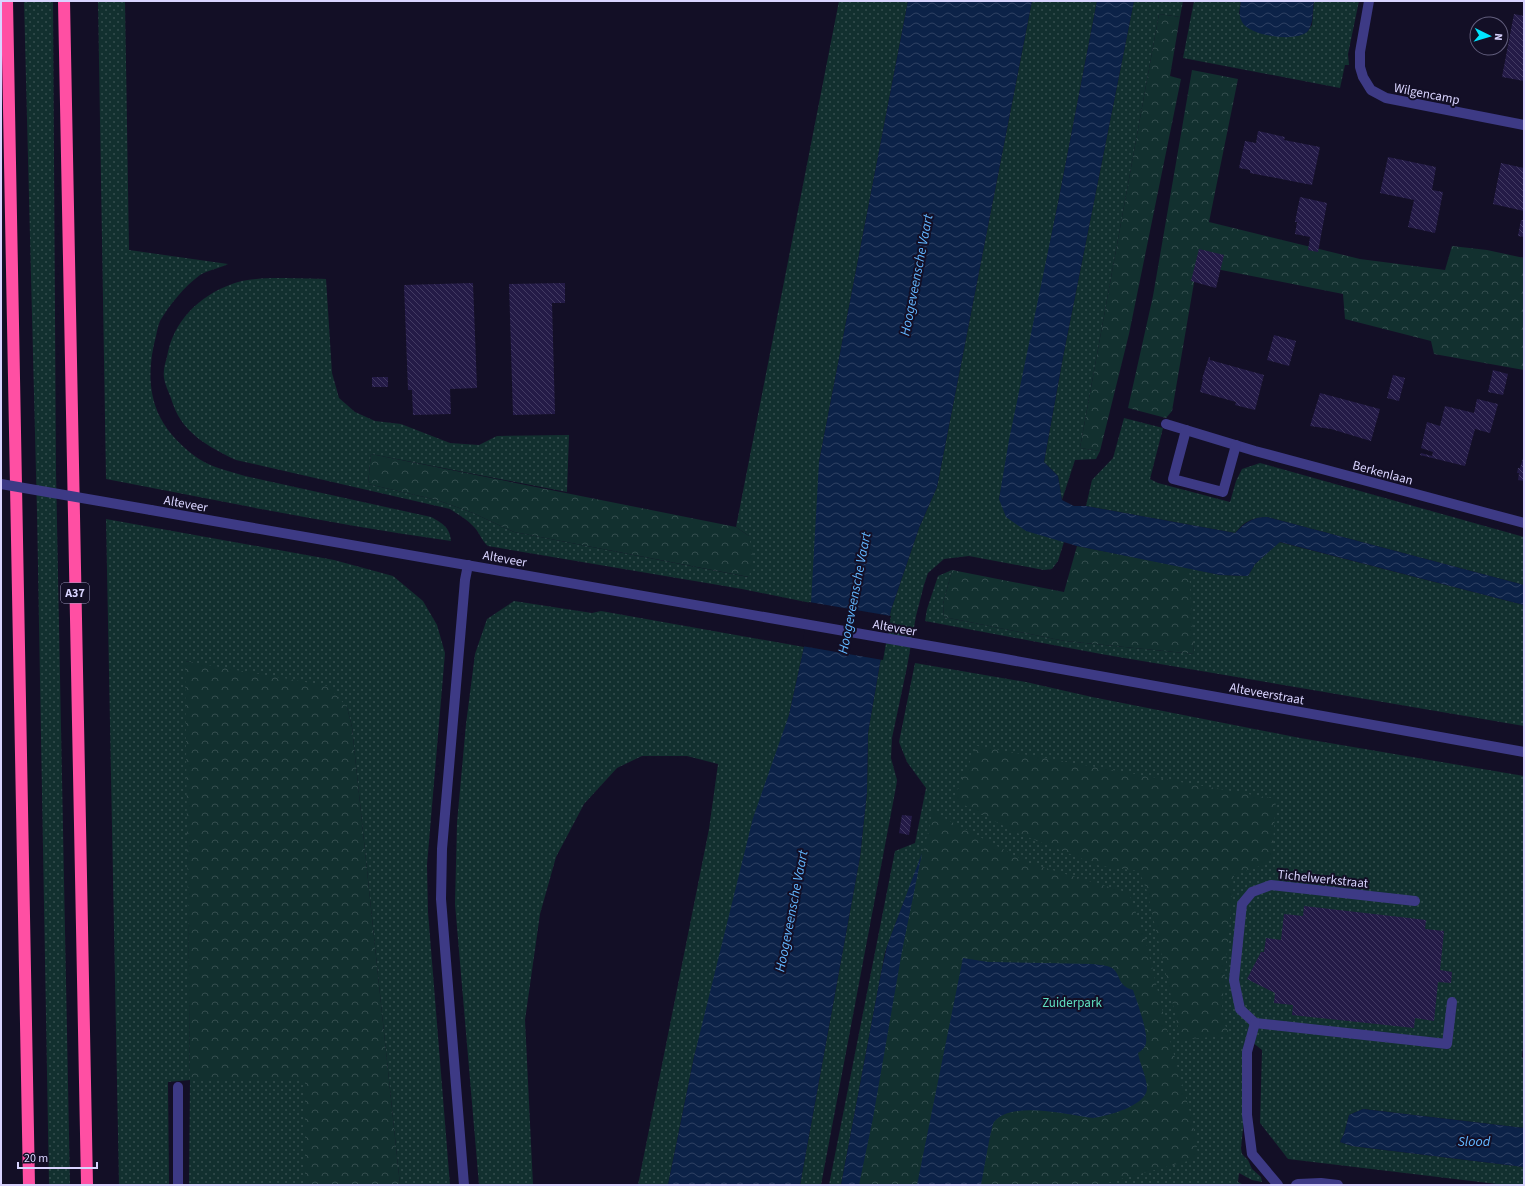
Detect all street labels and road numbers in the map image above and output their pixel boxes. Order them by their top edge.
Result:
street label: Wilgencamp [1392,79,1461,109]
street label: Berkenlaan [1351,456,1415,490]
street label: Alteveer [162,491,210,517]
street label: Alteveer [481,546,529,572]
road number: A37 [61,583,89,603]
street label: Alteveer [871,615,919,641]
street label: Alteveerstraat [1228,679,1306,710]
street label: Tichelwerkstraat [1277,865,1370,893]

